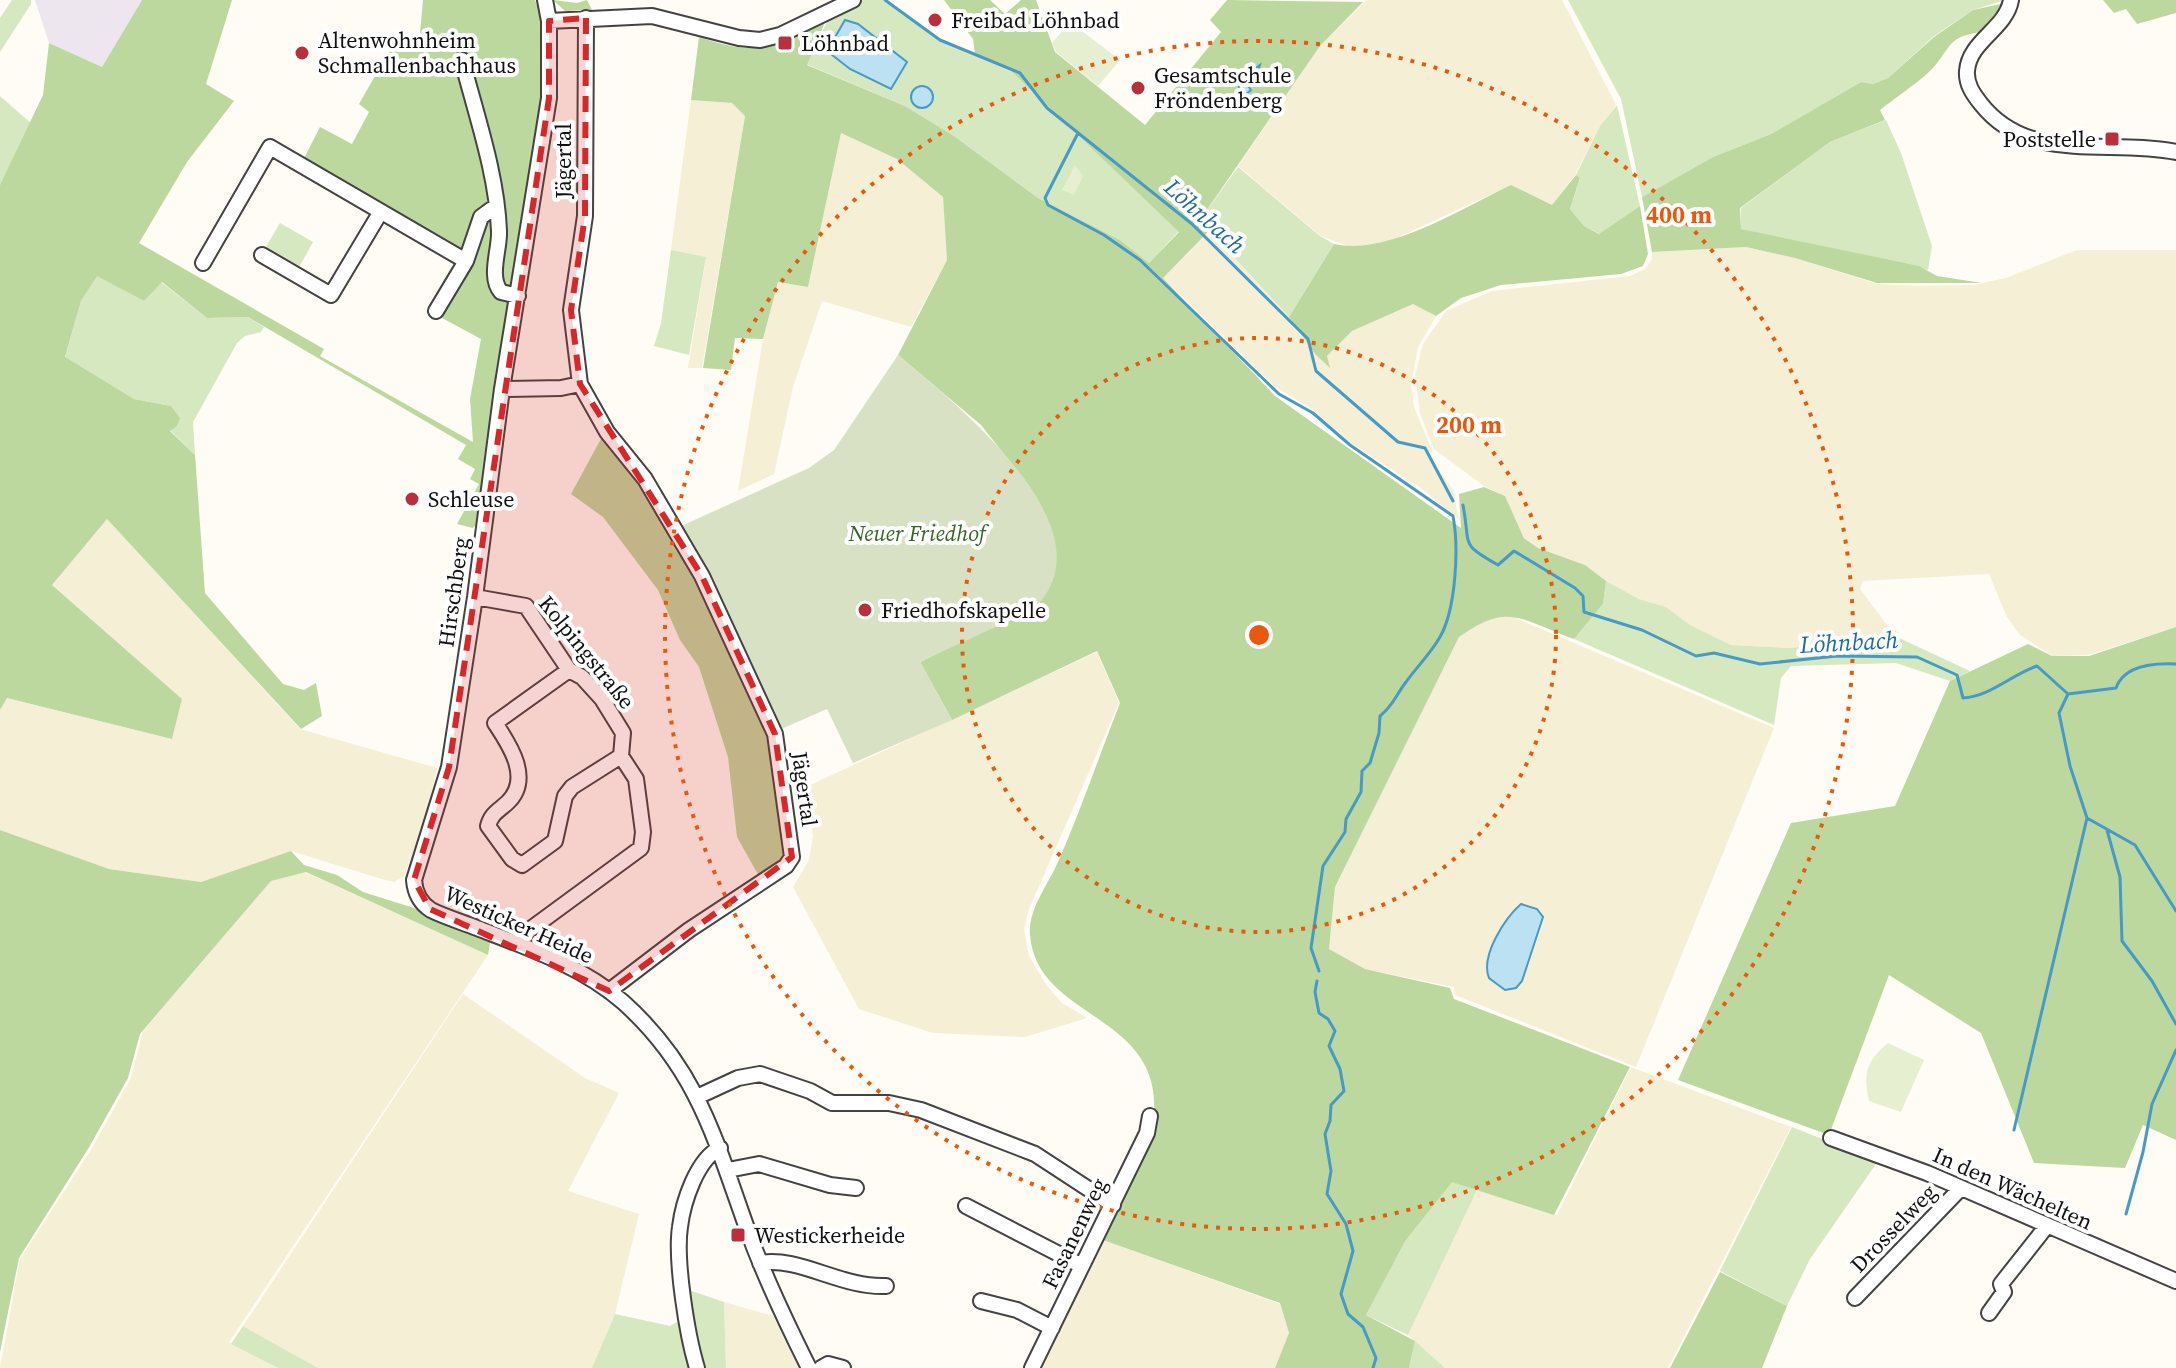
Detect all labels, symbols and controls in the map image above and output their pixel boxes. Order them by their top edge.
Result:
place label: Freibad Löhnbad [951,5,1120,35]
marker: Freibad Löhnbad [926,11,944,29]
place label: Altenwohnheim Schmallenbachhaus [318,25,516,80]
place label: Löhnbad [801,28,889,58]
marker: Löhnbad [776,34,794,52]
marker: Altenwohnheim Schmallenbachhaus [293,44,311,62]
place label: Gesamtschule Fröndenberg [1154,60,1291,115]
marker: Gesamtschule Fröndenberg [1129,79,1147,97]
street label: Jägertal [548,123,578,200]
place label: Poststelle [2003,124,2096,154]
marker: Poststelle [2103,130,2121,148]
water label: Löhnbach [1157,170,1253,261]
text: 400 m [1646,198,1712,231]
text: 200 m [1436,408,1502,441]
place label: Schleuse [428,484,514,514]
marker: Schleuse [403,490,421,508]
park label: Neuer Friedhof [848,518,990,548]
street label: Hirschberg [430,535,476,649]
street label: Kolpingstraße [532,589,642,715]
place label: Friedhofskapelle [881,595,1046,625]
marker: Friedhofskapelle [856,601,874,619]
centre of rings [1245,621,1273,649]
water label: Löhnbach [1798,623,1899,661]
street label: Jägertal [785,748,825,829]
street label: Westicker Heide [440,878,598,970]
street label: In den Wächelten [1928,1139,2098,1237]
street label: Fasanenweg [1034,1173,1114,1293]
street label: Drosselweg [1843,1177,1943,1279]
place label: Westickerheide [754,1220,905,1250]
marker: Westickerheide [729,1226,747,1244]

